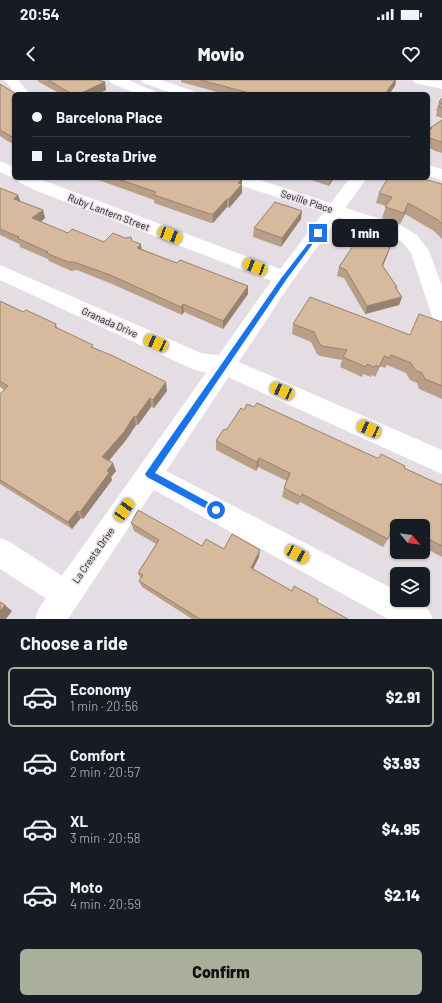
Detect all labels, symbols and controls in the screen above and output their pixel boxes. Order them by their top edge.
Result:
text: 20:54 [20,5,60,23]
icon: back [20,43,42,65]
text: Movio [198,43,244,65]
icon: heart [400,43,422,65]
text: Barcelona Place [56,108,163,126]
text: La Cresta Drive [56,147,157,165]
street label: Seville Place [279,187,335,215]
street label: Ruby Lantern Street [66,191,152,233]
callout: 1 min [332,219,398,247]
route end [309,224,327,242]
car [157,225,183,245]
text: 1 min [351,225,379,241]
car [242,257,268,277]
street label: Granada Drive [80,304,140,340]
car [143,333,169,353]
car [269,381,295,401]
car [356,419,382,439]
car [112,497,136,523]
route start [207,501,225,519]
north arrow [390,519,430,559]
map controls [390,519,430,607]
street label: La Cresta Drive [69,525,117,585]
car [284,543,310,565]
button: layers [390,567,430,607]
text: Choose a ride [20,632,128,654]
icon: car [22,679,58,715]
text: Economy [70,680,131,698]
text: $2.91 [386,688,420,706]
text: 1 min · 20:56 [70,698,138,714]
icon: car [22,745,58,781]
text: Comfort [70,746,125,764]
text: $3.93 [383,754,420,772]
text: 2 min · 20:57 [70,764,140,780]
icon: car [22,811,58,847]
text: XL [70,812,88,830]
text: $4.95 [382,820,420,838]
text: 3 min · 20:58 [70,830,140,846]
icon: car [22,877,58,913]
text: Moto [70,878,103,896]
text: $2.14 [384,886,420,904]
text: 4 min · 20:59 [70,896,141,912]
button: Confirm [20,949,422,995]

